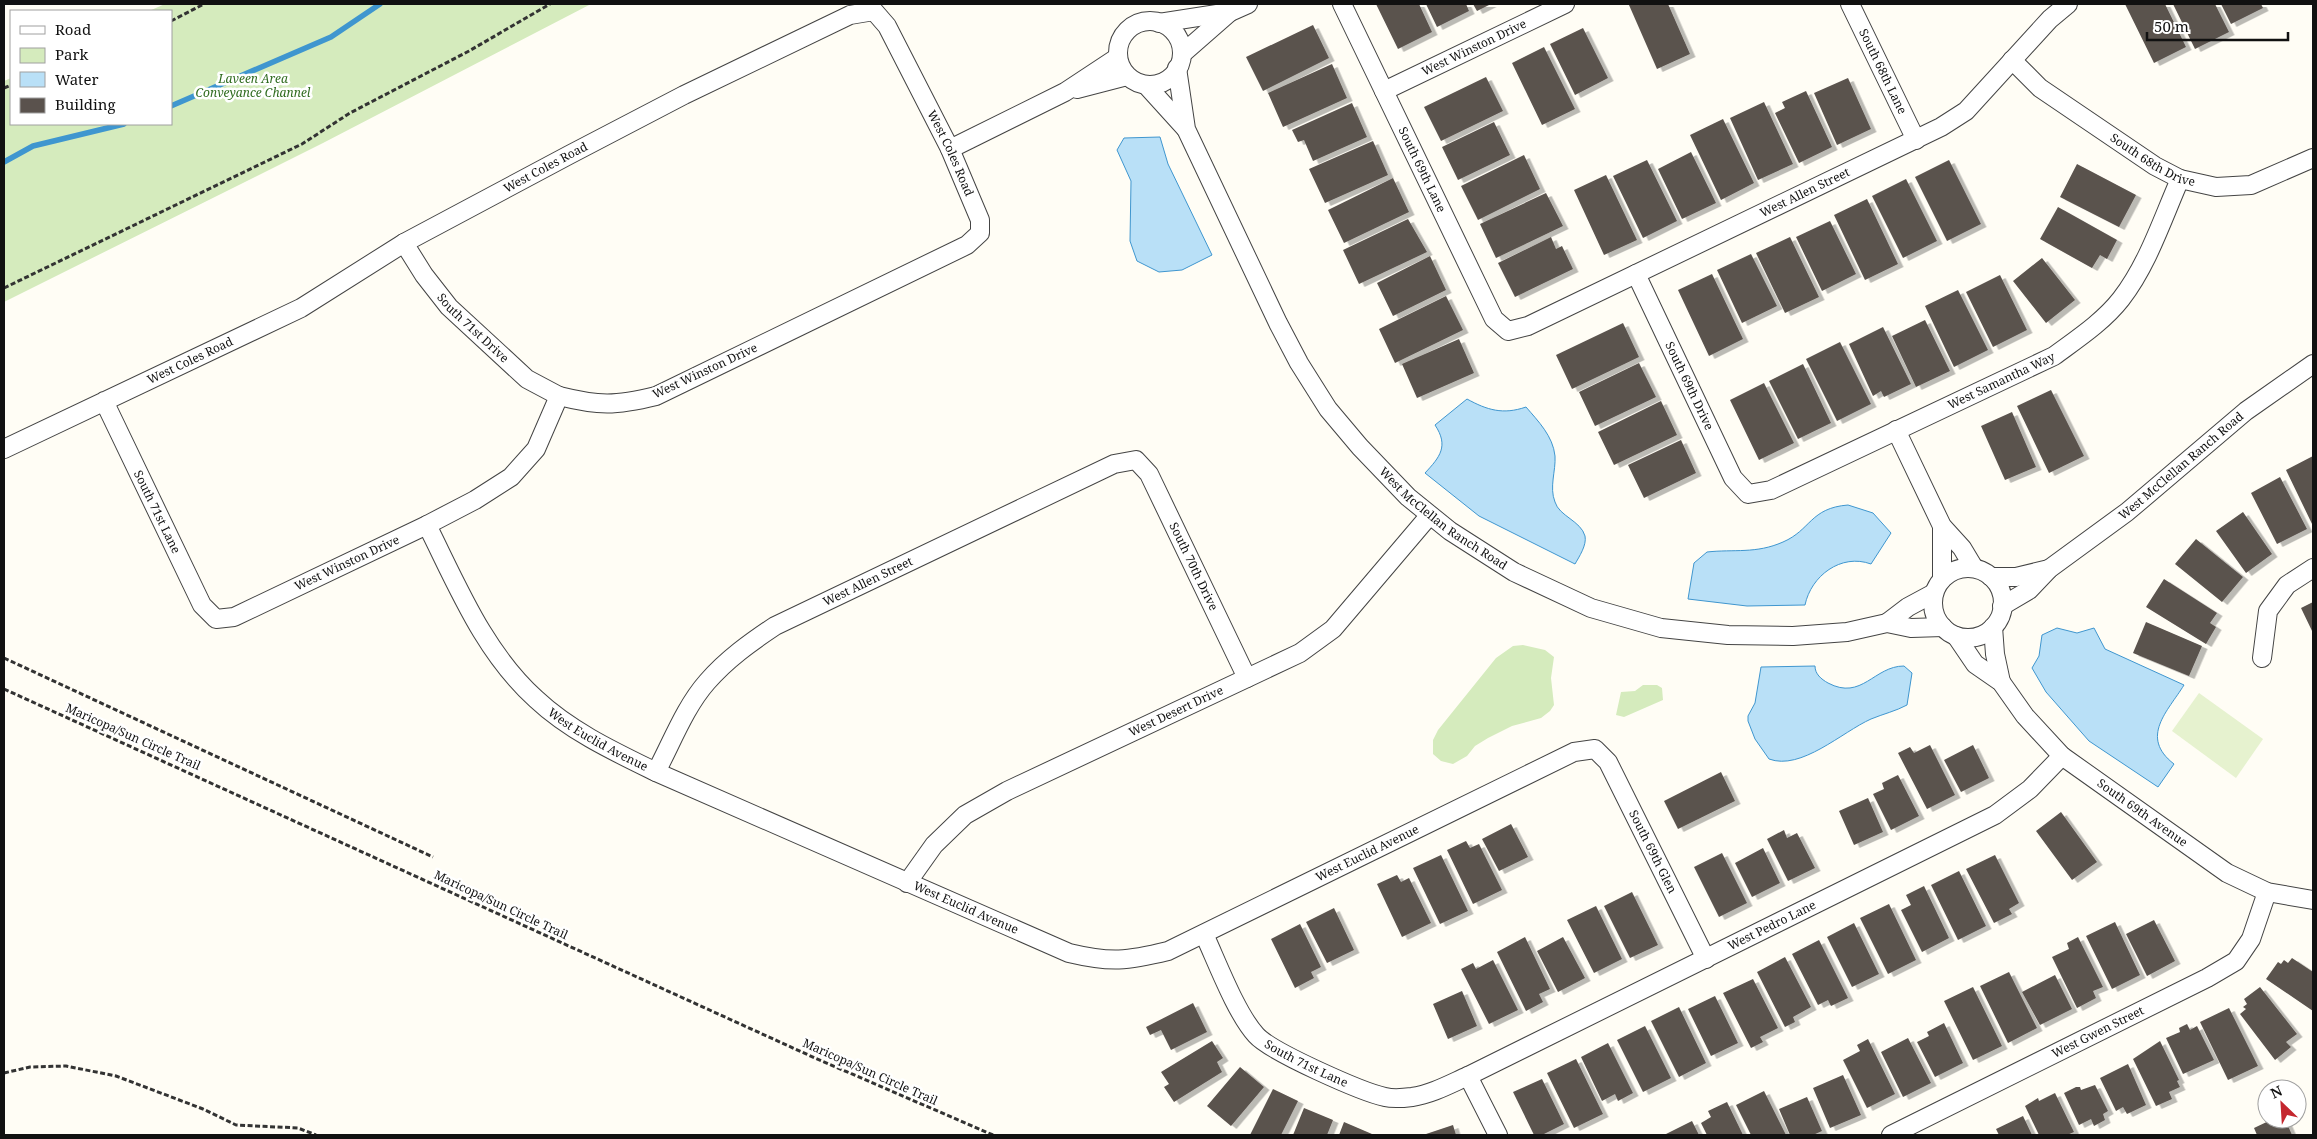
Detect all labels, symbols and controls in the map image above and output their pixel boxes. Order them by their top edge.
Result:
legend [10,10,172,125]
scale bar [2147,10,2288,42]
street label: West Winston Drive [1419,15,1529,80]
text: 50 m [2154,16,2189,36]
text: Road [55,19,91,39]
street label: South 68th Lane [1855,26,1911,117]
text: Park [55,44,89,64]
text: Water [55,69,98,89]
park label: Laveen Area Conveyance Channel [196,70,311,101]
text: Building [55,94,116,114]
street label: West Coles Road [924,107,978,199]
street label: South 69th Lane [1395,124,1450,215]
street label: South 68th Drive [2107,129,2197,190]
street label: West Coles Road [500,138,591,196]
street label: West Allen Street [1757,163,1852,221]
street label: South 71st Drive [433,289,513,366]
street label: West Coles Road [144,332,236,388]
street label: West Winston Drive [649,339,760,402]
street label: South 69th Drive [1661,339,1718,433]
street label: West Samantha Way [1945,348,2058,413]
street label: West McClellan Ranch Road [2115,407,2247,523]
street label: West McClellan Ranch Road [1376,463,1511,574]
street label: South 71st Lane [130,467,185,556]
street label: South 70th Drive [1165,519,1222,613]
street label: West Winston Drive [291,531,402,594]
street label: West Allen Street [820,552,915,610]
street label: West Desert Drive [1126,681,1226,740]
street label: Maricopa/Sun Circle Trail [63,699,204,774]
street label: West Euclid Avenue [545,704,651,775]
street label: South 69th Avenue [2094,775,2191,851]
street label: South 69th Glen [1625,807,1681,896]
street label: West Euclid Avenue [1313,820,1422,885]
street label: Maricopa/Sun Circle Trail [431,866,571,943]
street label: West Euclid Avenue [911,877,1021,938]
street label: West Pedro Lane [1725,896,1818,954]
street label: West Gwen Street [2049,1002,2147,1062]
street label: Maricopa/Sun Circle Trail [800,1034,941,1109]
street label: South 71st Lane [1261,1035,1351,1091]
north arrow [2257,1079,2307,1129]
text: N [2267,1081,2285,1103]

